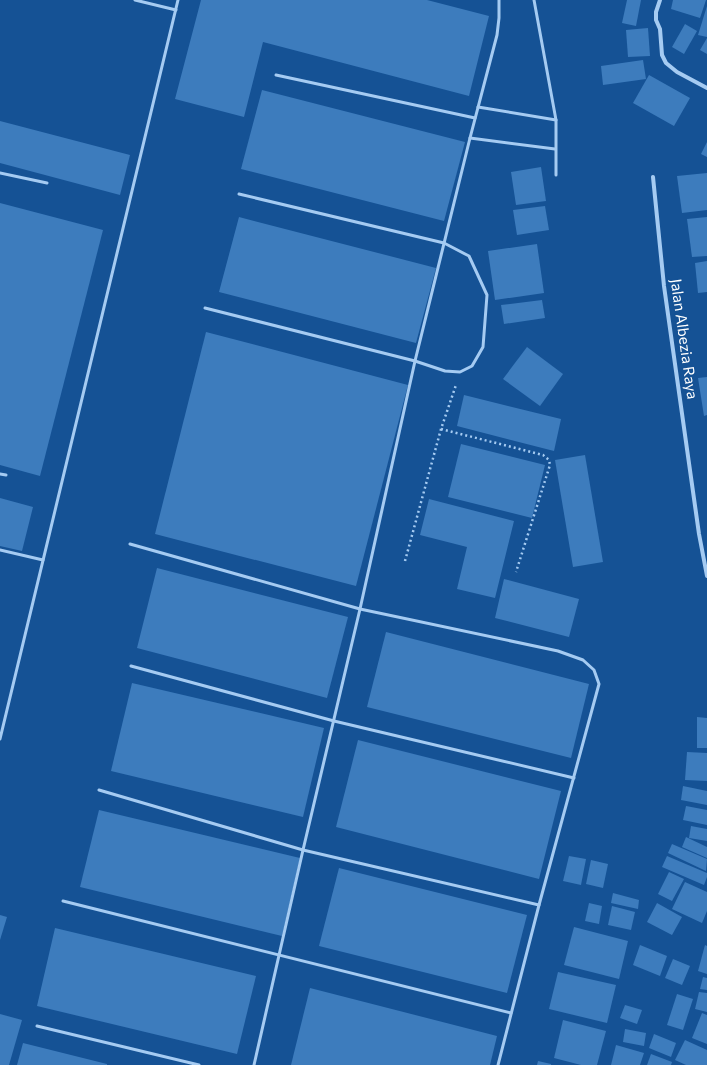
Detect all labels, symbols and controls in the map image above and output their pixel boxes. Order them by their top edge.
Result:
street label: Jalan Albezia Raya [668,277,702,400]

